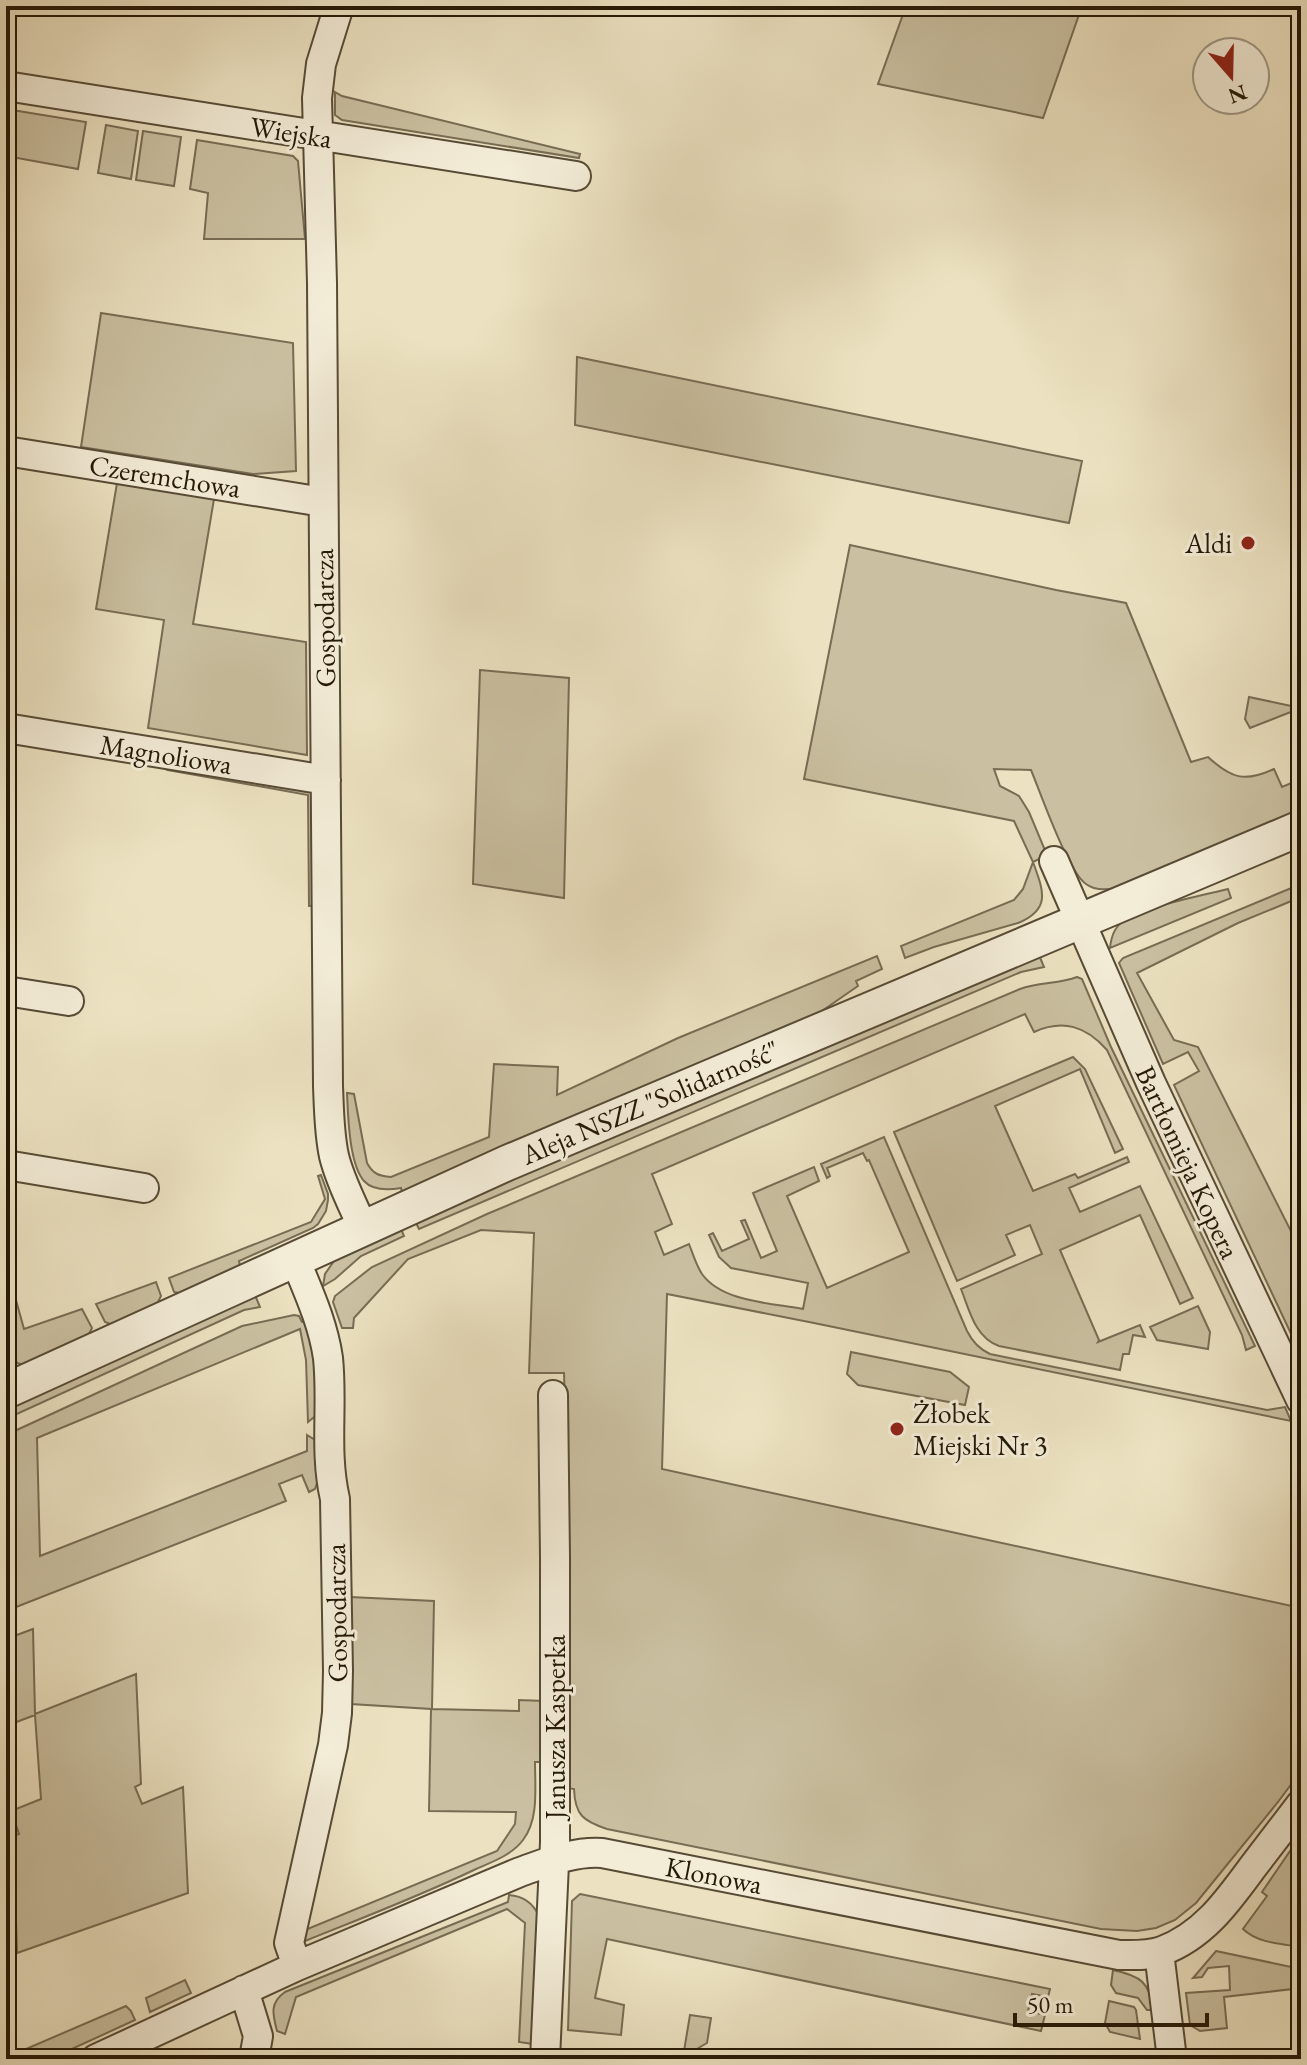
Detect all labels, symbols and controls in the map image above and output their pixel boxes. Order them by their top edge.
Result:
north arrow [1191,36,1271,116]
text: N [1224,78,1251,111]
street label: Wiejska [247,108,335,156]
street label: Czeremchowa [87,446,244,506]
place label: Aldi [1184,525,1232,561]
marker: Aldi [1239,534,1257,552]
street label: Gospodarcza [305,547,343,688]
street label: Magnoliowa [97,726,235,782]
street label: Aleja NSZZ "Solidarność" [515,1031,785,1173]
street label: Bartłomieja Kopera [1128,1060,1249,1265]
place label: Żłobek Miejski Nr 3 [913,1395,1048,1463]
marker: Żłobek Miejski Nr 3 [888,1420,906,1438]
street label: Gospodarcza [317,1542,355,1683]
street label: Janusza Kasperka [537,1634,573,1822]
street label: Klonowa [663,1848,766,1902]
scale bar [1015,1977,1207,2027]
text: 50 m [1027,1989,1074,2020]

